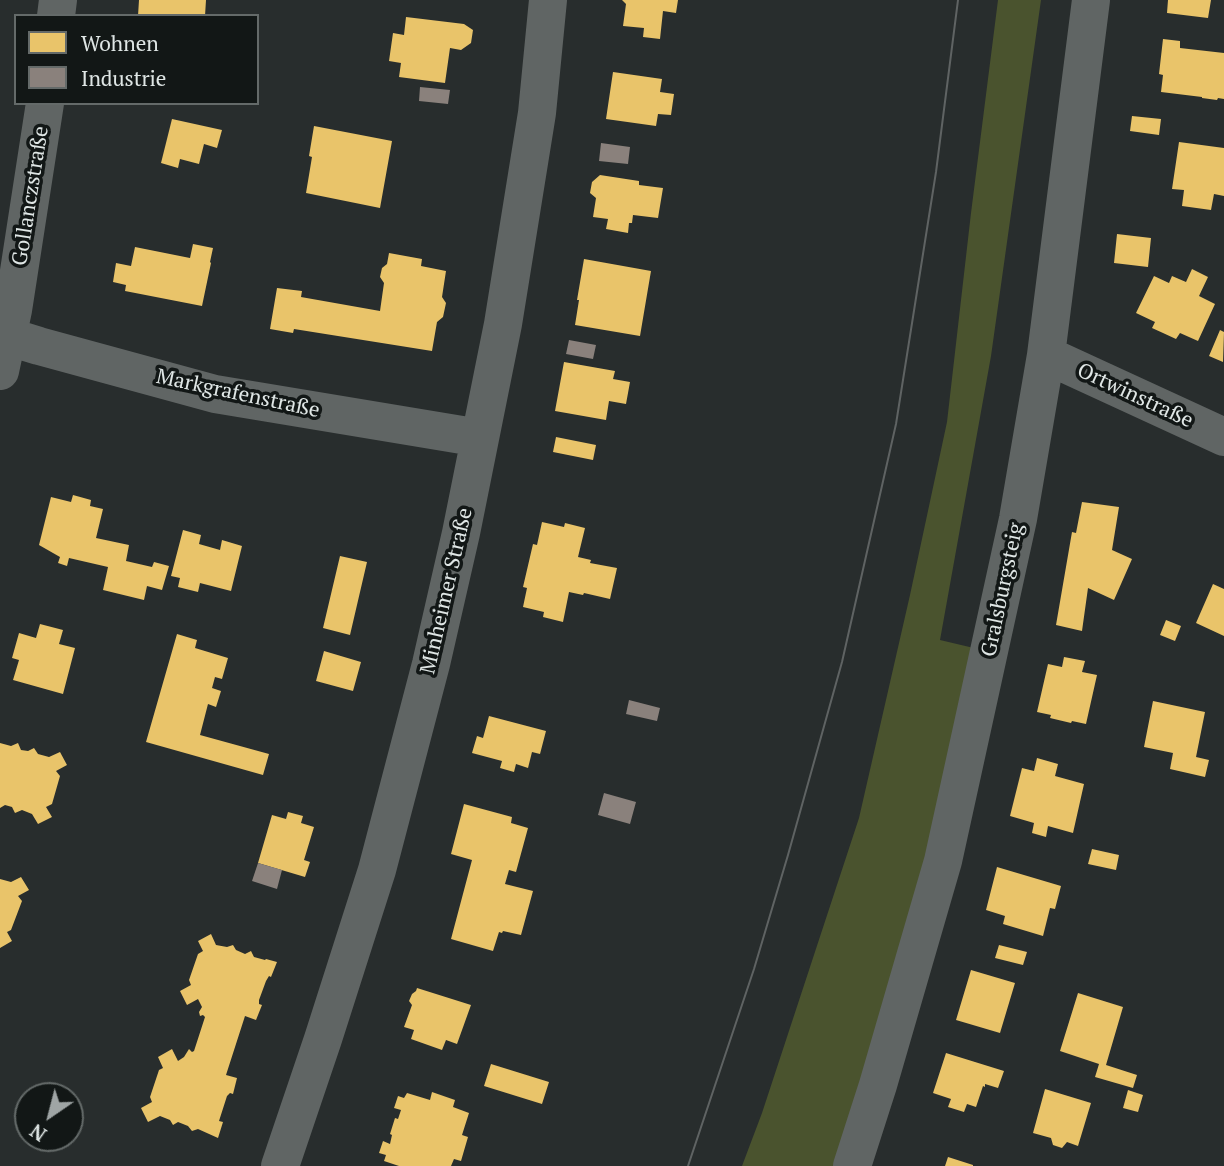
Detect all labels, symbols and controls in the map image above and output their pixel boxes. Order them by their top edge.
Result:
legend [14,14,259,105]
text: Wohnen [81,29,159,57]
text: Industrie [81,64,166,92]
street label: Gollanczstraße [8,124,54,268]
street label: Ortwinstraße [1073,358,1197,434]
street label: Markgrafenstraße [154,364,322,424]
street label: Minheimer Straße [416,505,478,677]
street label: Gralsburgsteig [977,521,1029,659]
north arrow [14,1082,84,1152]
text: N [25,1119,51,1147]

